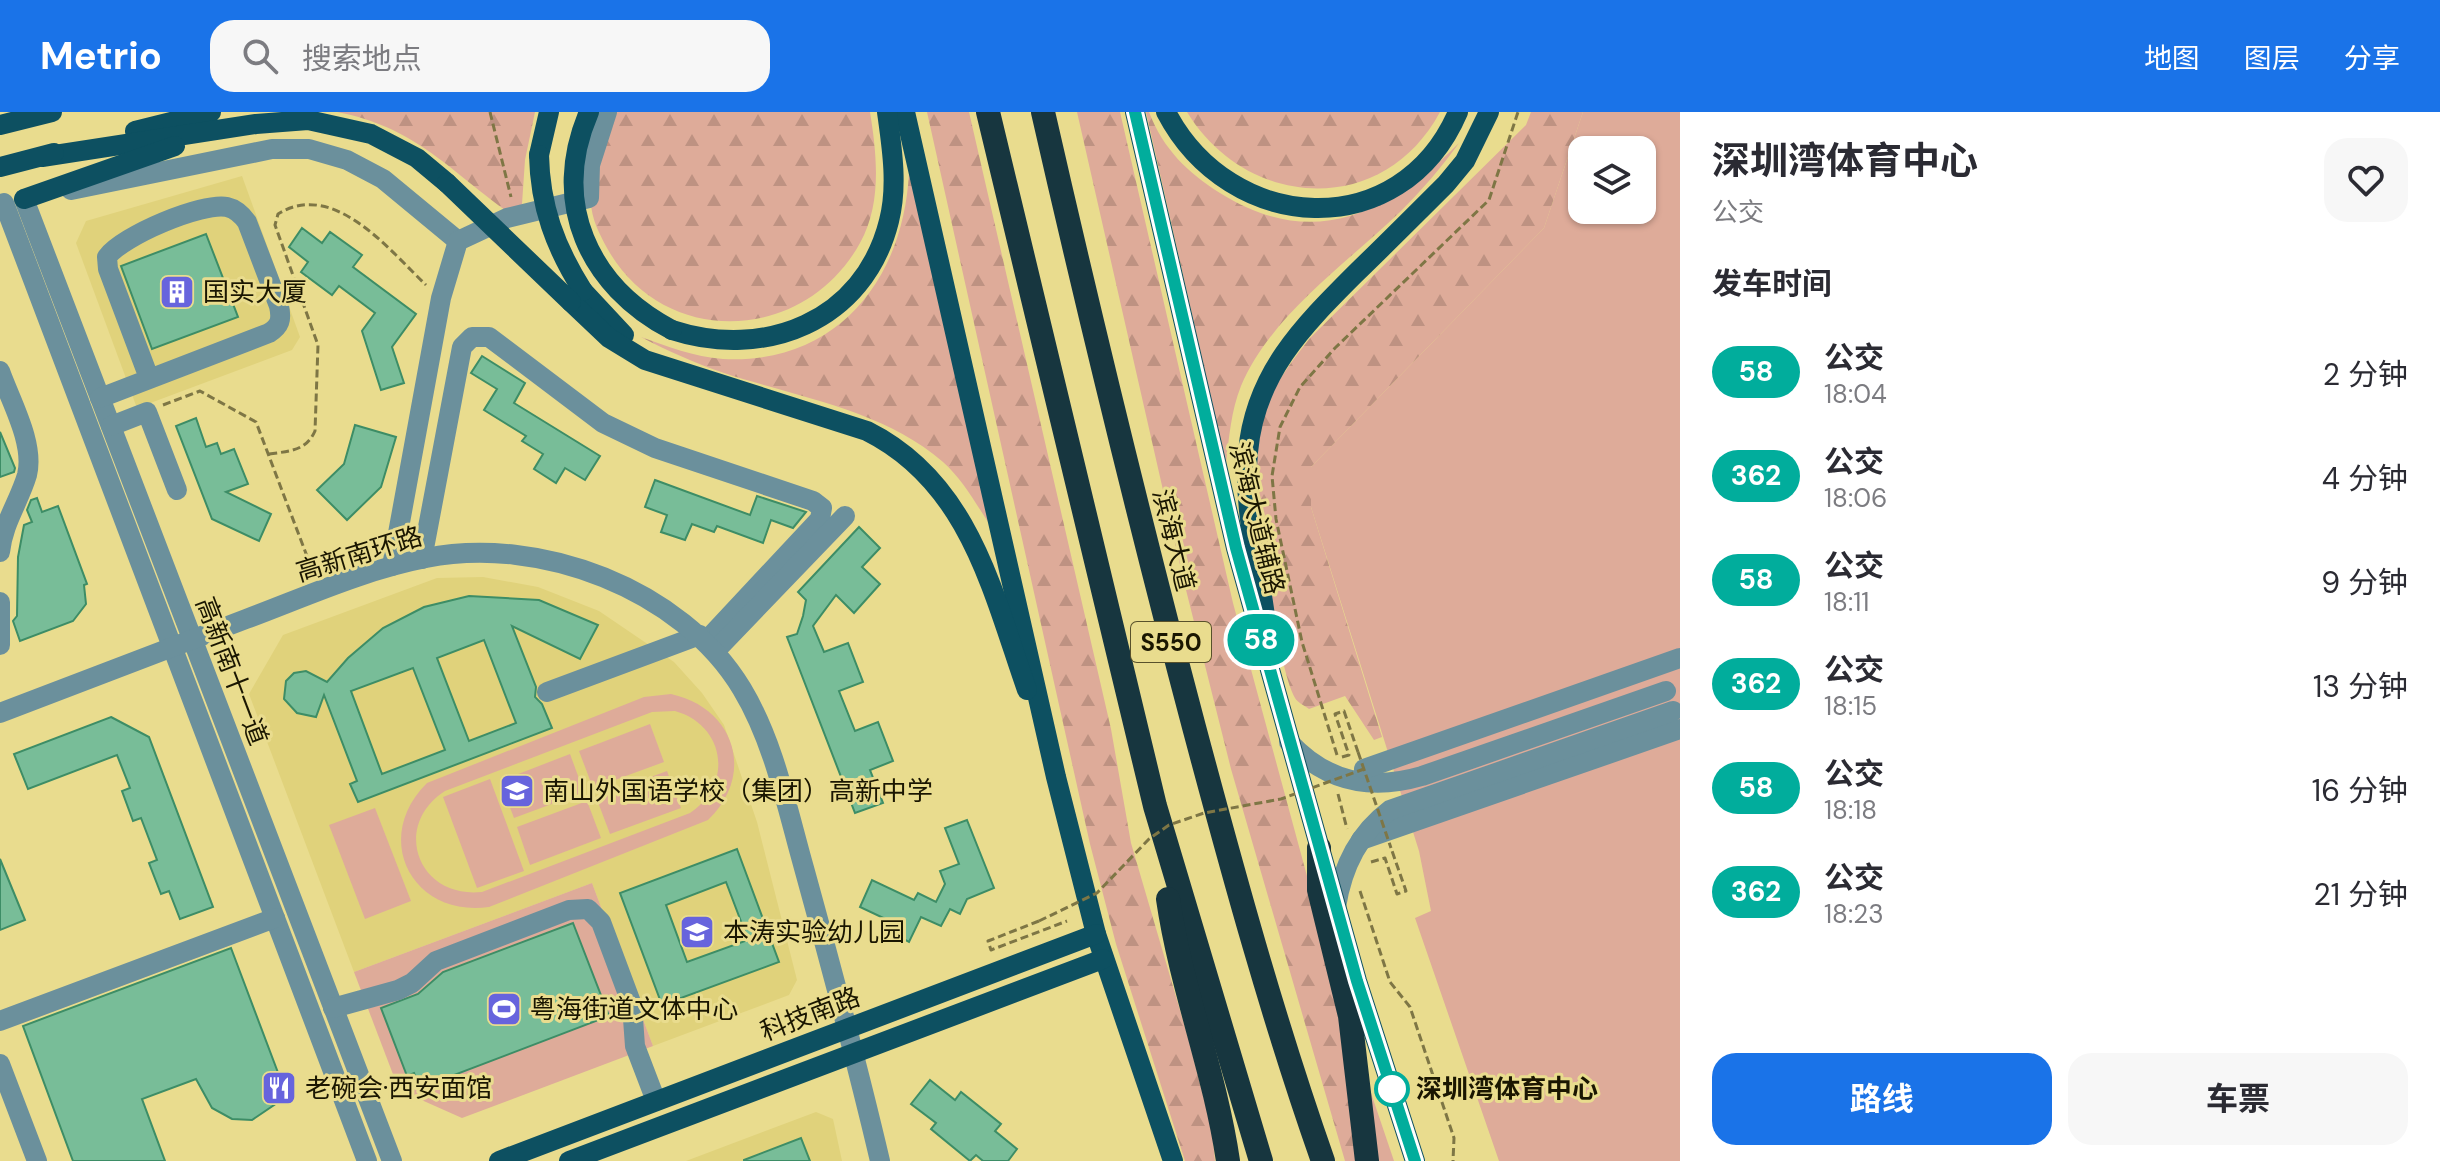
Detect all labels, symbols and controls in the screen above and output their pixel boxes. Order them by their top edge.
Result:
search box [210,20,770,92]
text: Metrio [40,31,162,81]
icon: search [238,34,282,78]
text: 搜索地点 [302,39,422,78]
text: 地图 [2144,40,2200,77]
text: 图层 [2244,40,2300,77]
text: 分享 [2344,40,2400,77]
map controls [1568,136,1656,224]
button: layers [1568,136,1656,224]
text: 深圳湾体育中心 [1712,136,1978,186]
button: heart [2324,138,2408,222]
text: 公交 [1712,195,1764,229]
text: 发车时间 [1712,264,1832,303]
building icon: 国实大厦 [158,273,196,311]
place label: 国实大厦 [203,275,307,309]
text: 公交 [1824,338,1884,377]
text: 58 [1738,353,1774,390]
text: 2 分钟 [2323,355,2408,394]
text: 18:04 [1824,377,1887,411]
street label: 滨海大道辅路 [1222,438,1292,598]
text: 公交 [1824,442,1884,481]
text: 362 [1731,457,1781,494]
text: 4 分钟 [2322,459,2408,498]
text: 18:06 [1824,481,1887,515]
street label: 滨海大道 [1145,485,1203,595]
street label: 高新南环路 [292,519,426,589]
text: 公交 [1824,546,1884,585]
text: 58 [1738,561,1774,598]
text: 9 分钟 [2321,563,2408,602]
text: 18:11 [1824,585,1869,619]
street label: 高新南十一道 [188,592,276,750]
line badge: 58 [1225,614,1297,666]
text: 58 [1243,621,1279,658]
road number: S550 [1131,622,1211,662]
text: 公交 [1824,650,1884,689]
text: 362 [1731,665,1781,702]
text: 13 分钟 [2313,667,2408,706]
text: 18:15 [1824,689,1877,723]
text: 公交 [1824,754,1884,793]
text: 58 [1738,769,1774,806]
text: 16 分钟 [2312,771,2408,810]
school or university icon: 南山外国语学校（集团）高新中学 [498,772,536,810]
place label: 南山外国语学校（集团）高新中学 [543,774,933,808]
text: 18:18 [1824,793,1877,827]
text: 公交 [1824,858,1884,897]
text: 362 [1731,873,1781,910]
text: 21 分钟 [2313,875,2408,914]
text: 18:23 [1824,897,1884,931]
school or university icon: 本涛实验幼儿园 [678,913,716,951]
place label: 本涛实验幼儿园 [723,915,905,949]
street label: 科技南路 [755,979,865,1049]
sports icon: 粤海街道文体中心 [485,990,523,1028]
place label: 粤海街道文体中心 [530,992,738,1026]
button: 路线 [1712,1053,2052,1145]
button: 车票 [2068,1053,2408,1145]
restaurant icon: 老碗会·西安面馆 [260,1069,298,1107]
place label: 老碗会·西安面馆 [305,1071,492,1105]
marker: 深圳湾体育中心 [1375,1072,1409,1106]
place label: 深圳湾体育中心 [1416,1072,1598,1106]

